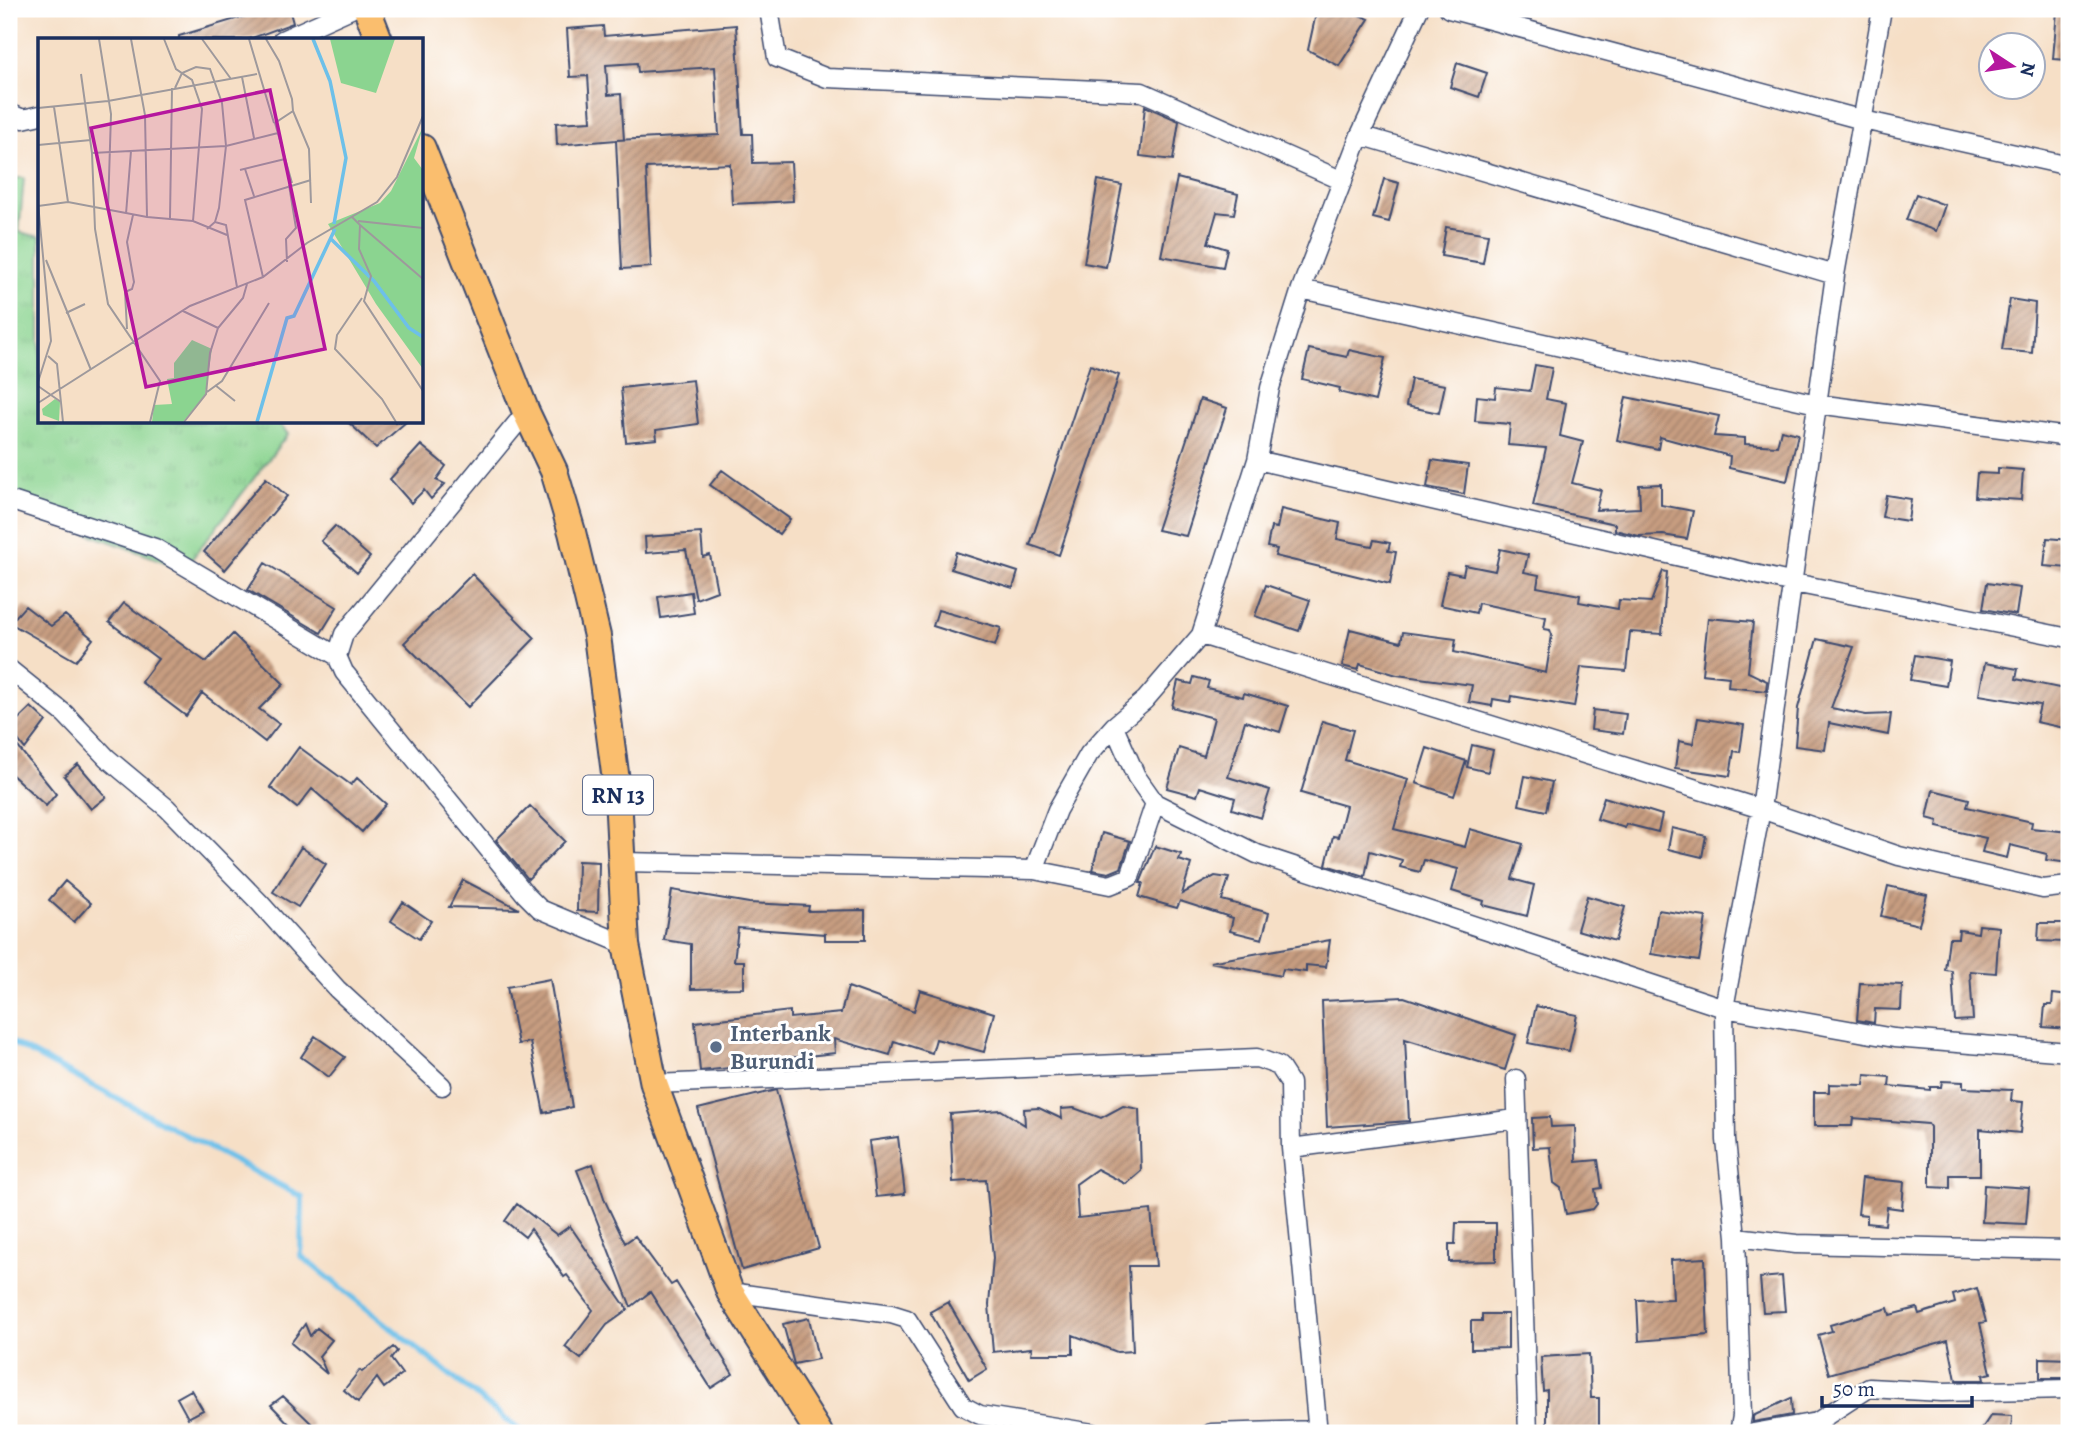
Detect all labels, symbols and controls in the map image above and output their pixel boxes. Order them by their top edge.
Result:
north arrow [1976,32,2046,102]
inset map [38,38,424,424]
text: N [2013,60,2042,79]
road number: RN 13 [583,776,653,814]
place label: Interbank Burundi [730,1017,831,1077]
marker: Interbank Burundi [708,1039,724,1055]
scale bar [1822,1365,1973,1409]
text: 50 m [1833,1375,1875,1403]

